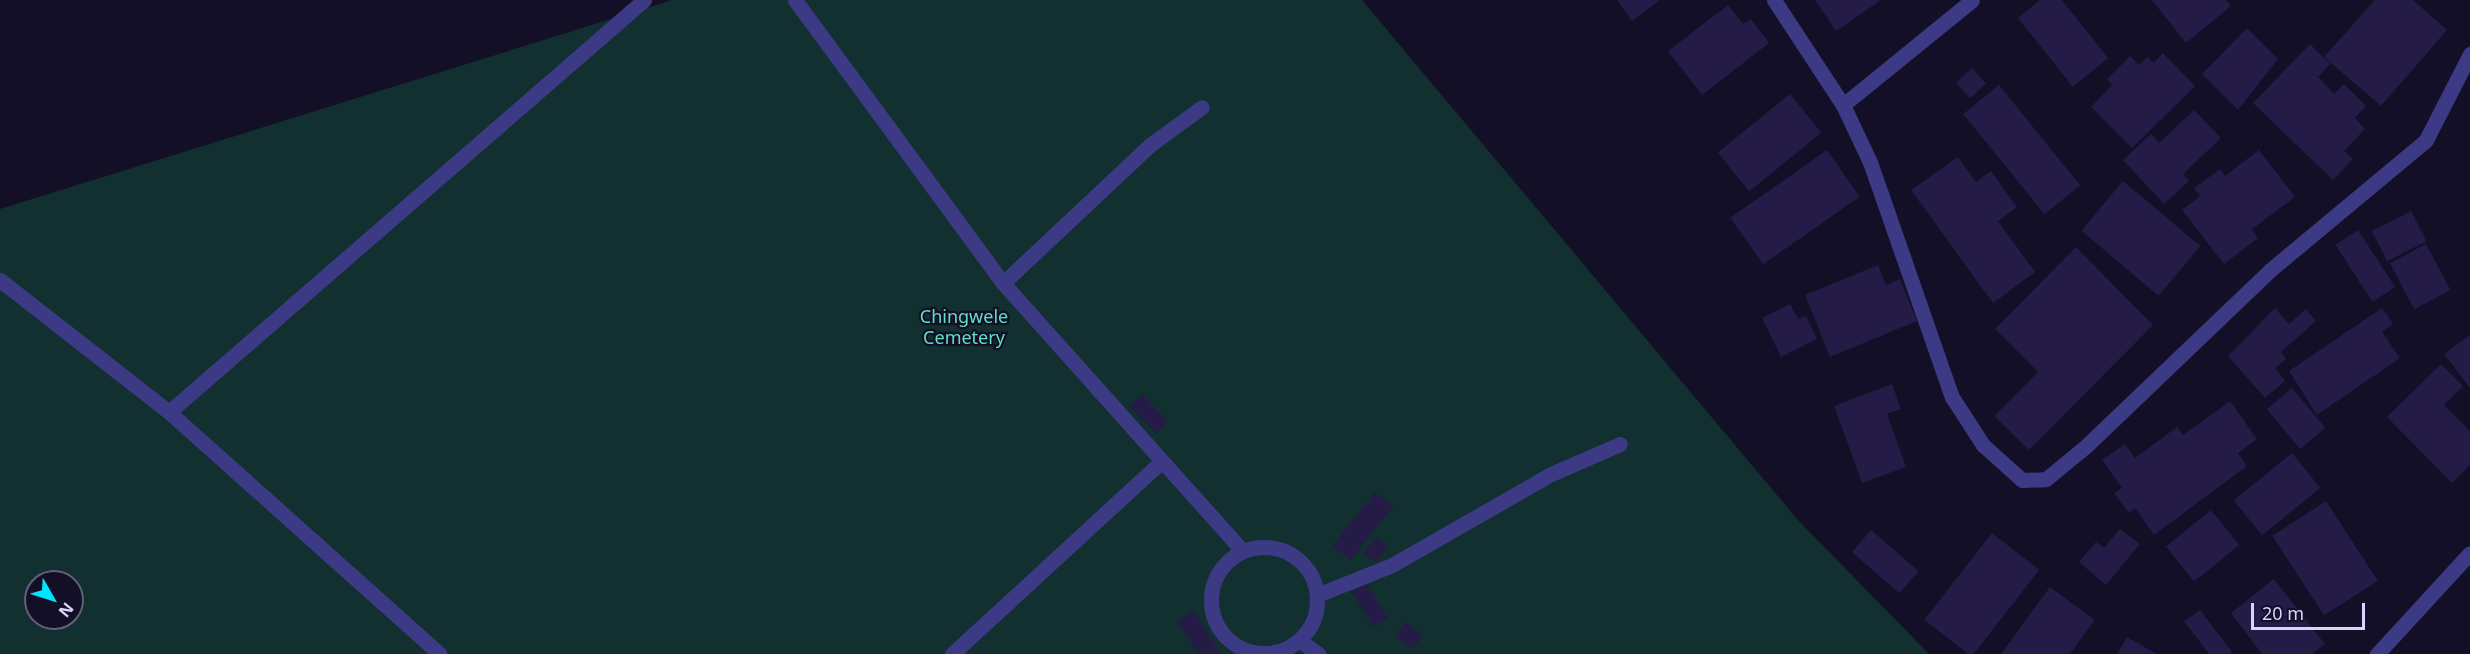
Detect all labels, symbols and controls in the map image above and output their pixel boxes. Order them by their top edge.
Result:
park label: Chingwele Cemetery [920,306,1008,348]
north arrow [24,570,84,630]
scale bar [2254,591,2368,629]
text: N [54,598,79,622]
text: 20 m [2262,601,2304,625]

